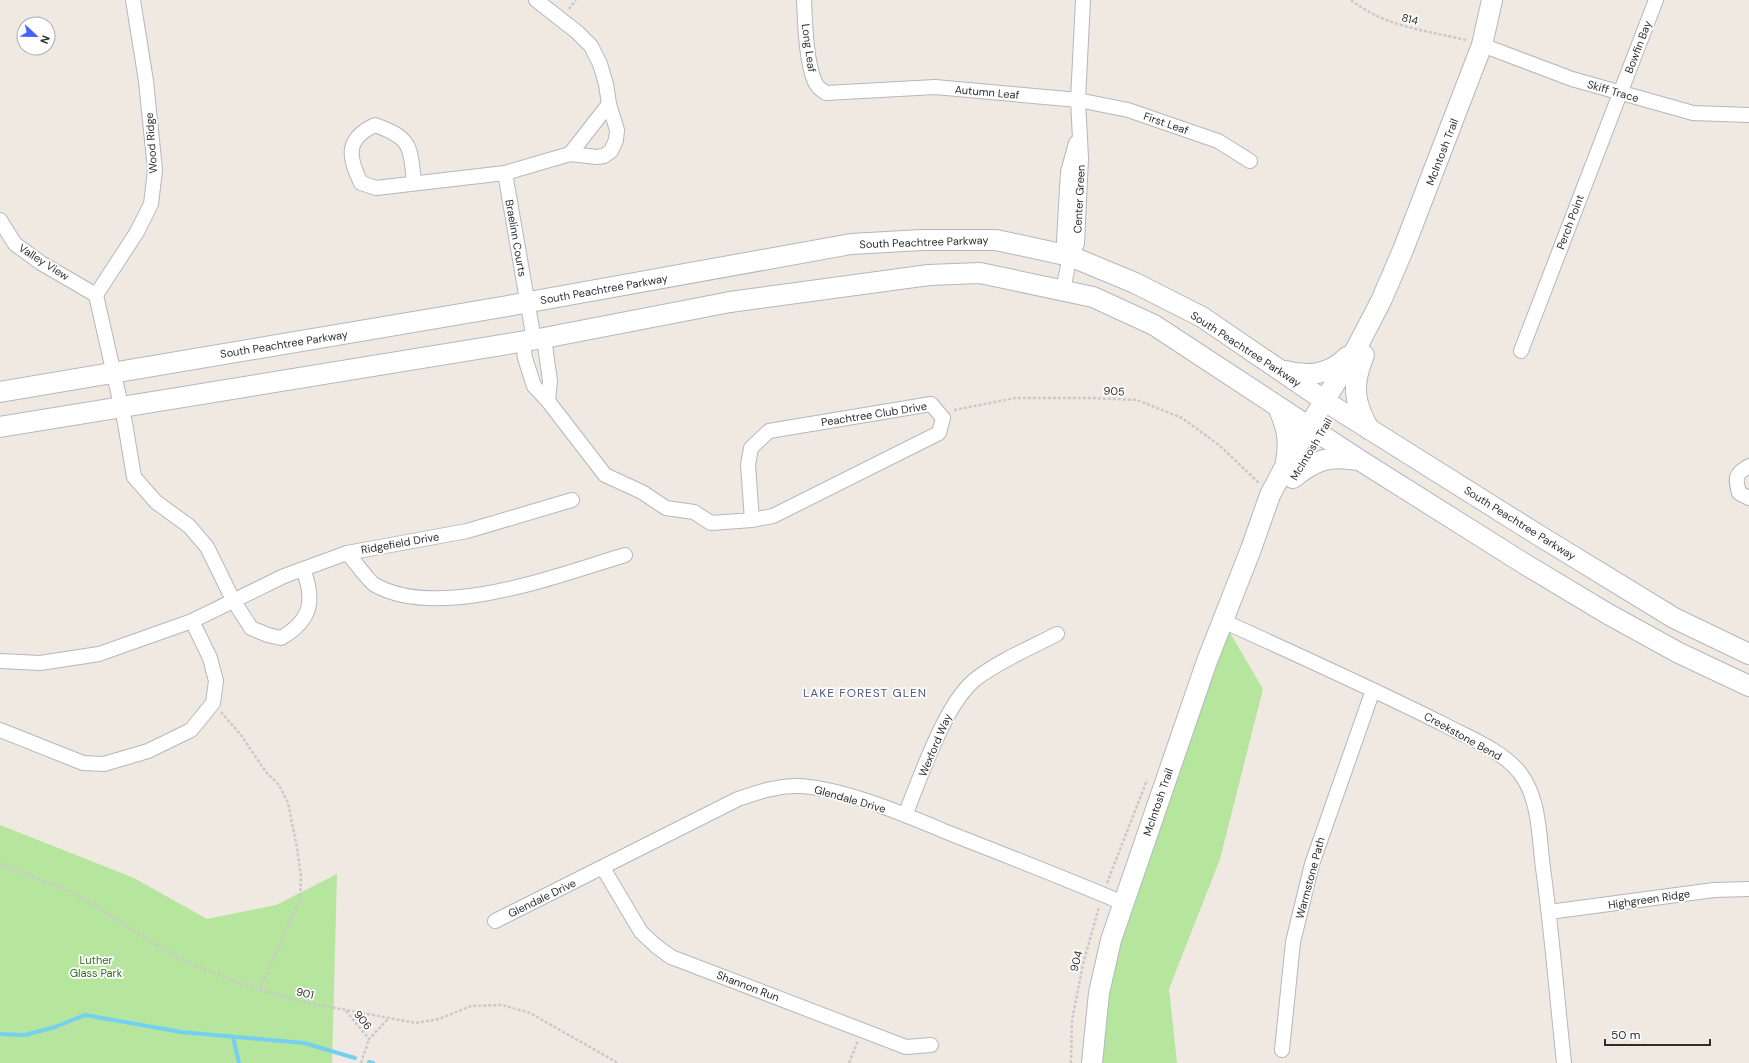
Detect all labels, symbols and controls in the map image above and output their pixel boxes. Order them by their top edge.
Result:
street label: 814 [1400,10,1420,28]
north arrow [16,16,56,56]
street label: Bowfin Bay [1622,19,1654,75]
street label: Long Leaf [799,23,819,73]
text: N [37,33,53,46]
street label: Skiff Trace [1586,77,1640,105]
street label: Autumn Leaf [954,82,1020,102]
street label: First Leaf [1142,109,1191,137]
street label: Wood Ridge [142,112,160,174]
street label: McIntosh Trail [1423,117,1461,187]
street label: Center Green [1070,164,1088,234]
street label: Perch Point [1553,193,1587,251]
street label: Braelinn Courts [502,198,530,278]
street label: South Peachtree Parkway [859,233,989,251]
street label: Valley View [16,241,72,284]
street label: South Peachtree Parkway [539,271,669,307]
street label: South Peachtree Parkway [1188,308,1304,390]
street label: South Peachtree Parkway [219,327,349,361]
street label: 905 [1103,383,1125,399]
street label: Peachtree Club Drive [820,399,928,429]
street label: McIntosh Trail [1287,415,1335,483]
street label: South Peachtree Parkway [1462,483,1578,563]
street label: Ridgefield Drive [360,529,440,557]
district label: LAKE FOREST GLEN [803,685,927,701]
street label: Creekstone Bend [1422,709,1505,763]
street label: Wexford Way [915,711,955,779]
street label: McIntosh Trail [1140,766,1176,838]
street label: Glendale Drive [813,782,887,816]
street label: Warmstone Path [1292,836,1328,920]
street label: Glendale Drive [506,876,578,920]
street label: Highgreen Ridge [1607,886,1691,912]
street label: 904 [1067,949,1085,973]
park label: Luther Glass Park [70,953,123,980]
street label: Shannon Run [715,968,781,1004]
street label: 901 [295,984,315,1002]
street label: 906 [351,1007,375,1033]
scale bar [1605,1021,1710,1047]
text: 50 m [1611,1027,1640,1043]

